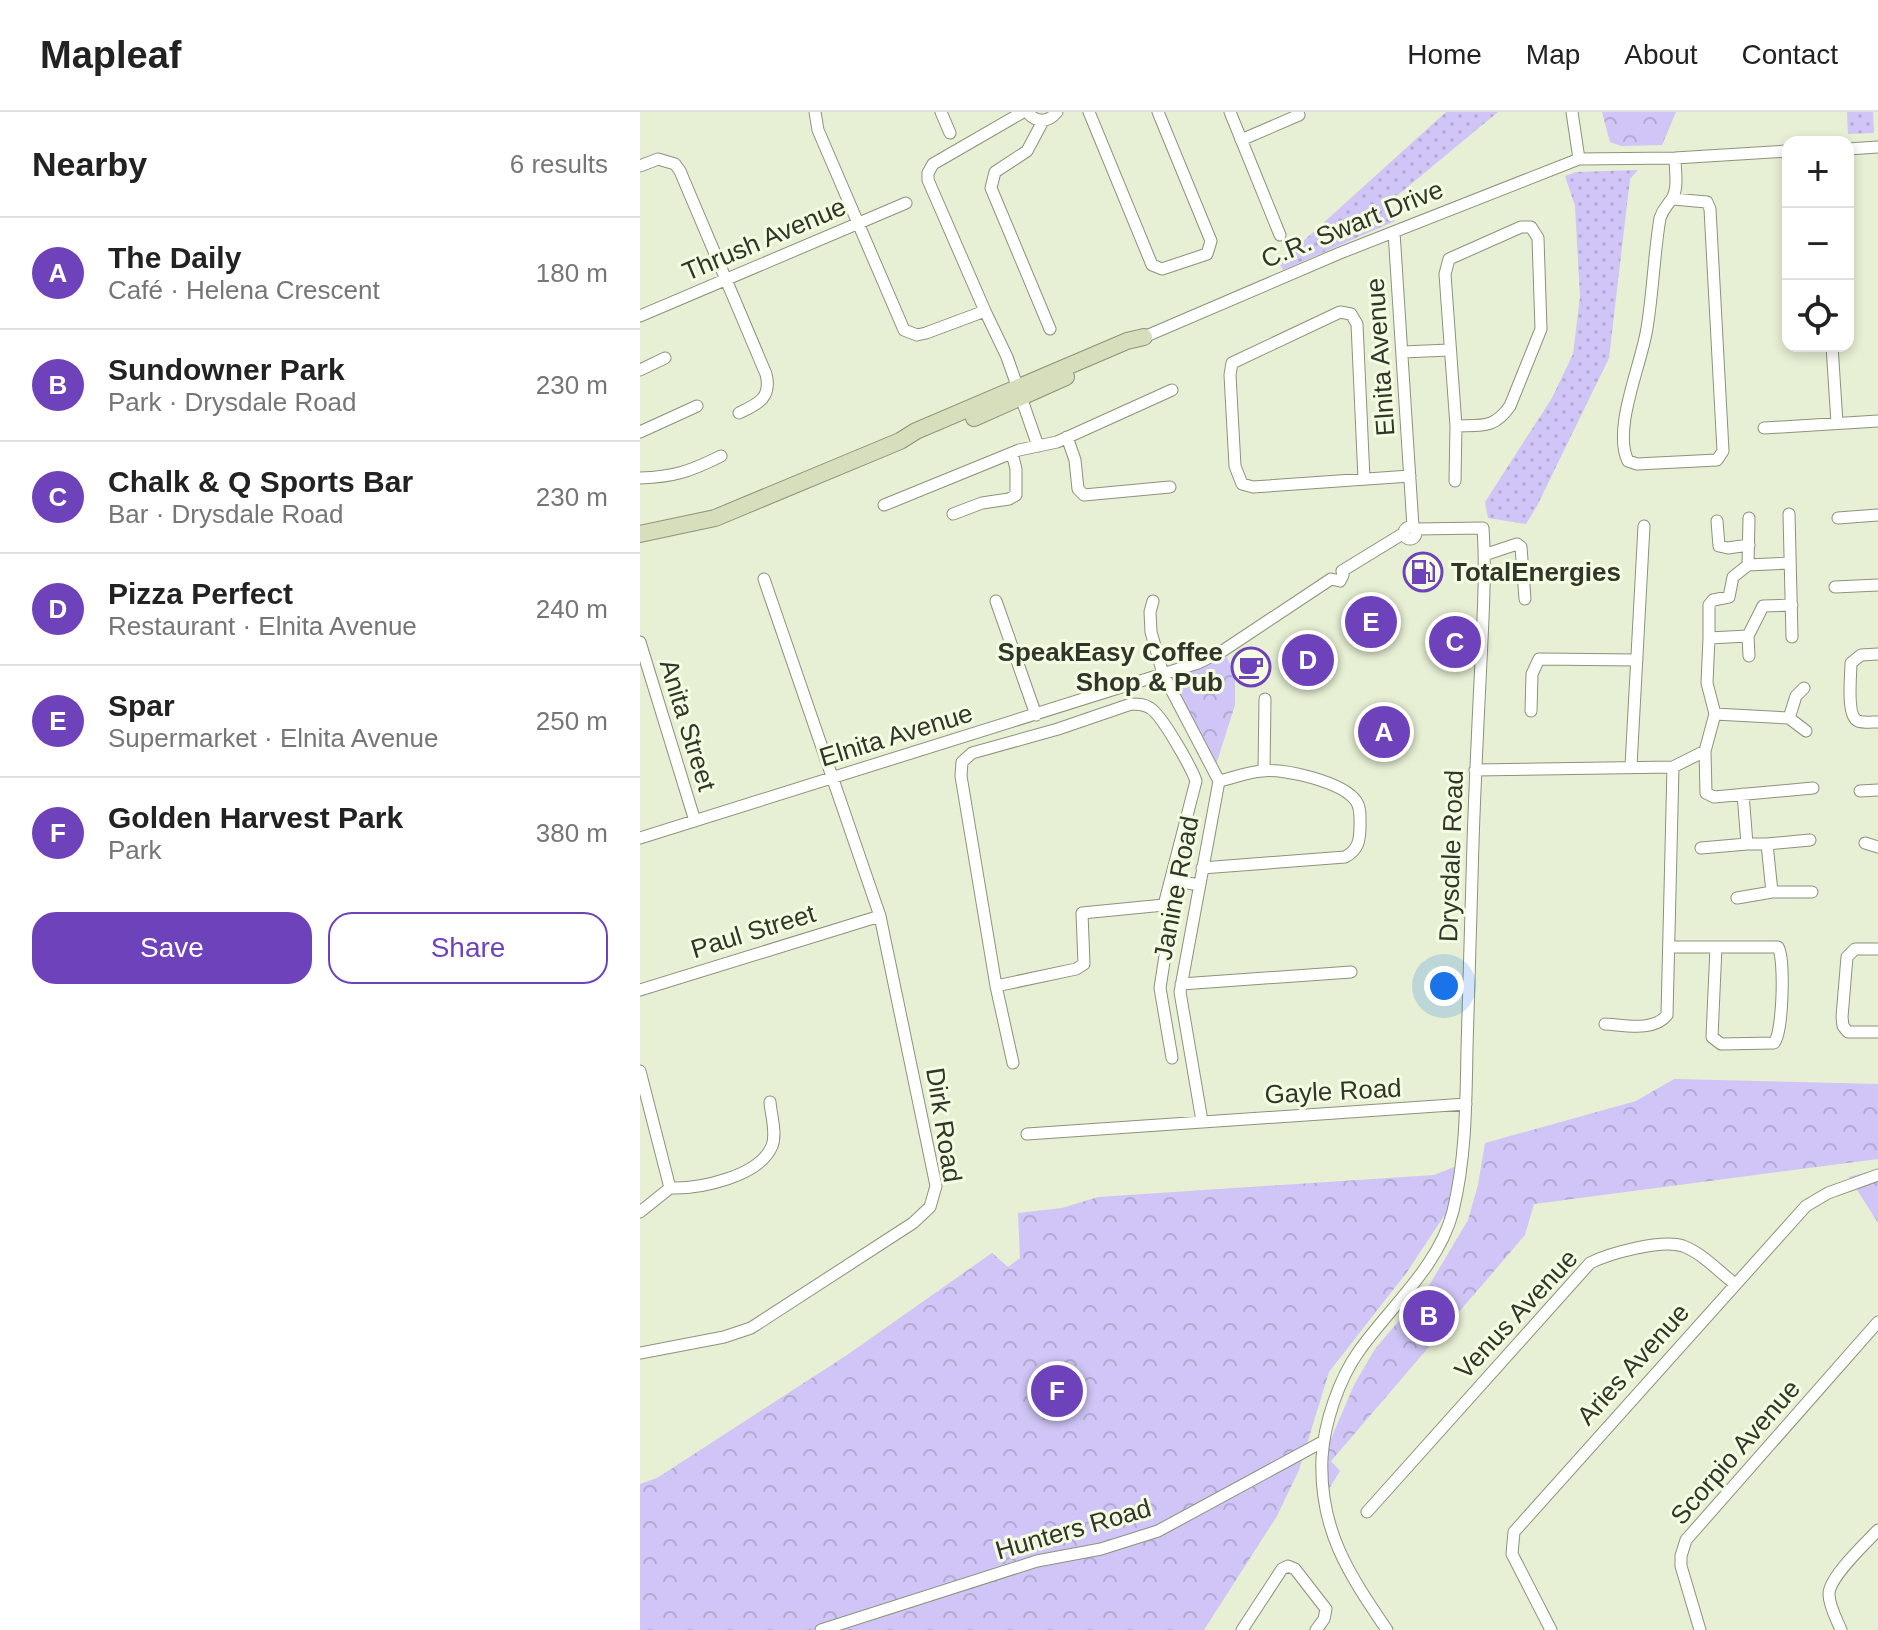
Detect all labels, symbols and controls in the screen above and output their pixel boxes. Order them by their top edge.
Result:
text: Mapleaf [40,34,181,76]
text: Home [1407,39,1482,70]
text: Map [1526,39,1580,70]
text: About [1624,39,1698,70]
text: Contact [1742,39,1838,70]
map controls [1782,136,1854,352]
button: + [1782,136,1854,208]
text: Nearby [32,145,147,183]
text: 6 results [510,149,608,179]
street label: C.R. Swart Drive [1257,174,1447,274]
street label: Thrush Avenue [678,191,850,287]
button: − [1782,208,1854,280]
text: The Daily [108,241,241,274]
text: A [49,258,67,288]
text: 180 m [536,258,608,288]
text: Café · Helena Crescent [108,275,380,305]
street label: Elnita Avenue [1360,277,1400,437]
button: locate [1782,280,1854,352]
text: Sundowner Park [108,353,345,386]
text: B [49,370,67,400]
text: 230 m [536,370,608,400]
text: Park · Drysdale Road [108,387,357,417]
text: Chalk & Q Sports Bar [108,465,413,498]
text: C [49,482,67,512]
text: 230 m [536,482,608,512]
text: Bar · Drysdale Road [108,499,344,529]
fuel station icon: TotalEnergies [1402,551,1444,593]
place label: TotalEnergies [1451,557,1621,587]
text: Pizza Perfect [108,577,293,610]
pin: E [1345,592,1397,652]
text: D [49,594,67,624]
text: 240 m [536,594,608,624]
text: Restaurant · Elnita Avenue [108,611,417,641]
pin: C [1429,612,1481,672]
pin: D [1282,630,1334,690]
place label: SpeakEasy Coffee Shop & Pub [998,637,1223,697]
cafe icon: SpeakEasy Coffee Shop & Pub [1230,646,1272,688]
street label: Anita Street [654,656,722,795]
text: Spar [108,689,175,722]
street label: Elnita Avenue [816,697,976,773]
pin: A [1358,702,1410,762]
text: E [49,706,67,736]
text: 250 m [536,706,608,736]
text: Supermarket · Elnita Avenue [108,723,438,753]
street label: Drysdale Road [1433,770,1469,942]
text: Golden Harvest Park [108,801,403,834]
street label: Janine Road [1147,813,1205,963]
text: F [50,818,66,848]
text: 380 m [536,818,608,848]
text: Park [108,835,161,865]
street label: Paul Street [687,898,820,964]
button: Save [32,912,312,984]
button: Share [328,912,608,984]
your location [1424,966,1464,1006]
street label: Dirk Road [920,1066,968,1184]
street label: Gayle Road [1264,1072,1402,1110]
street label: Venus Avenue [1448,1243,1584,1385]
pin: B [1403,1286,1455,1346]
street label: Aries Avenue [1571,1297,1695,1431]
pin: F [1031,1361,1083,1421]
street label: Scorpio Avenue [1664,1374,1806,1530]
street label: Hunters Road [992,1492,1154,1566]

